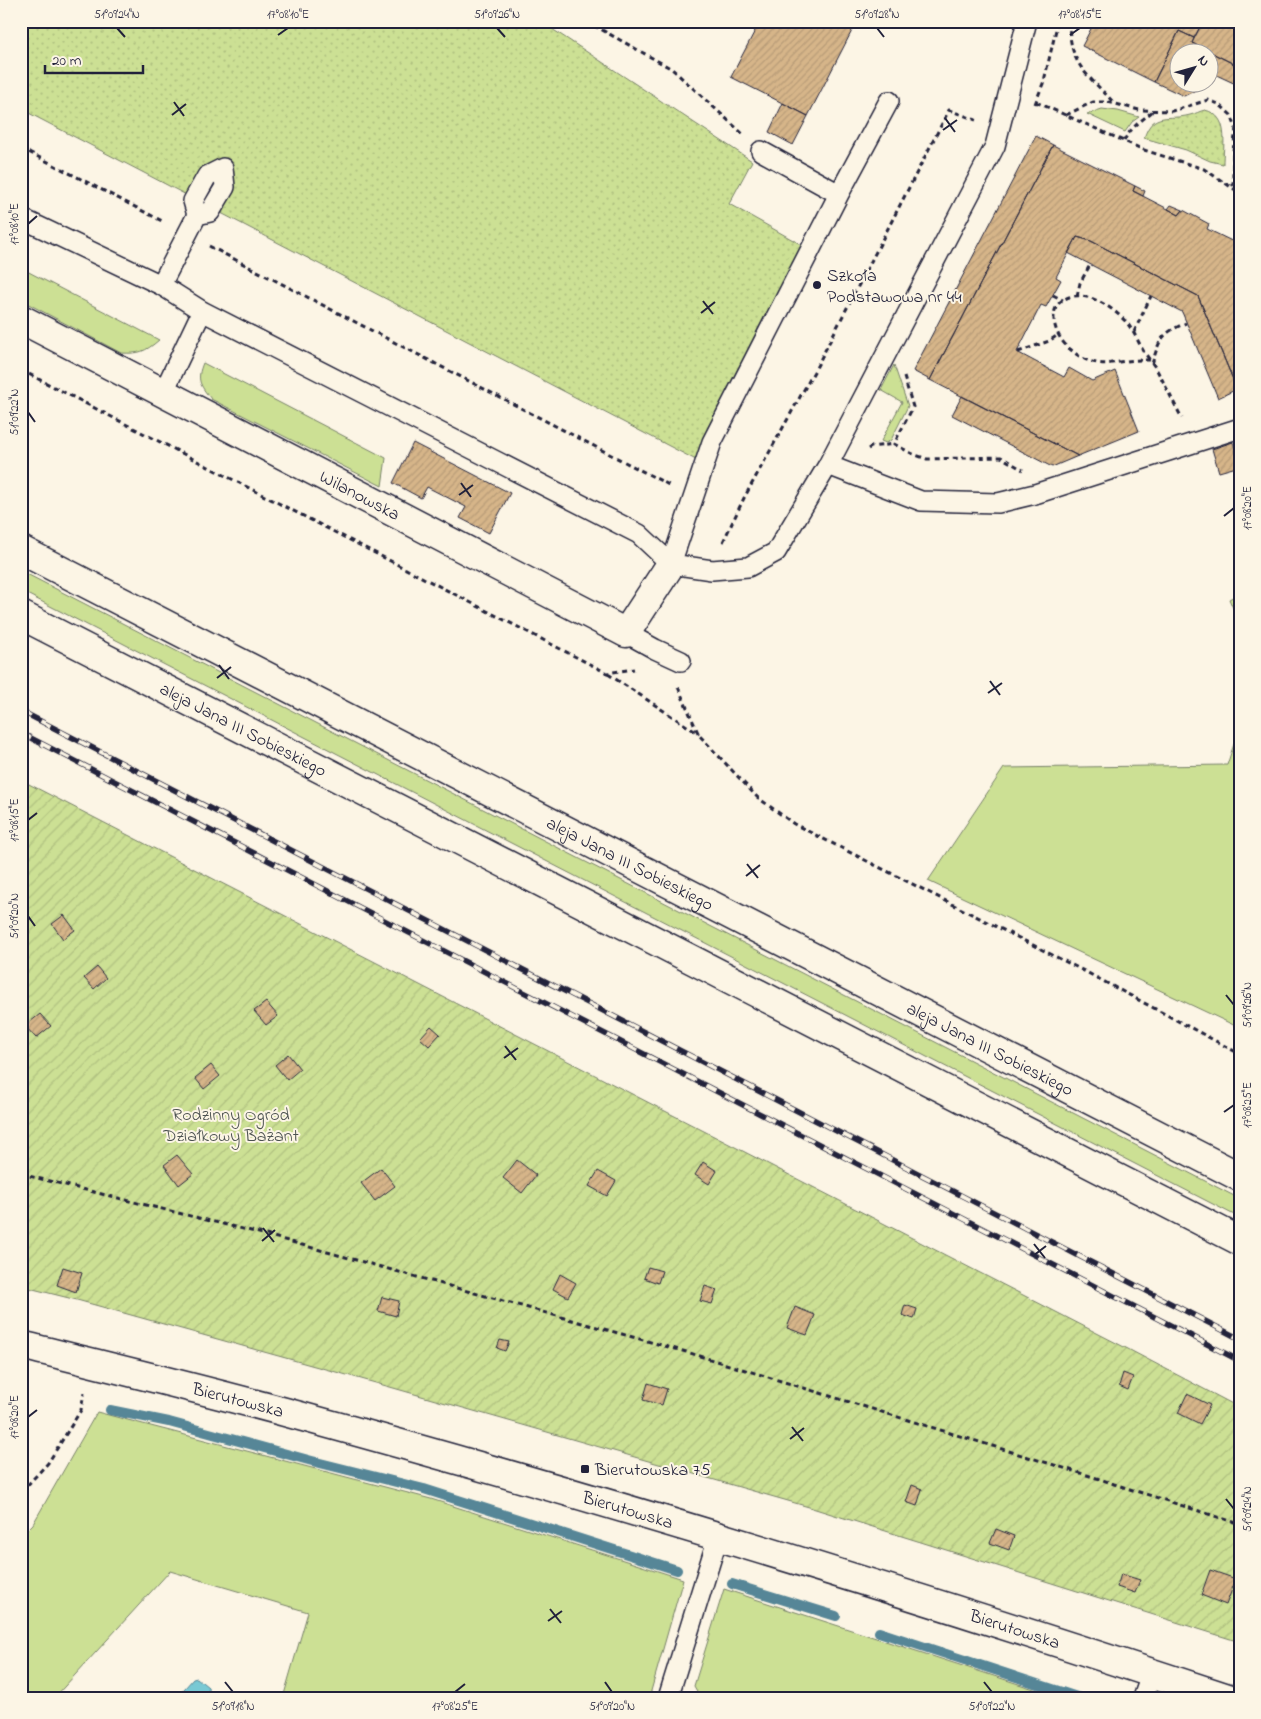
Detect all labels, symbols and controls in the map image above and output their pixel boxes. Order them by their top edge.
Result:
text: 51°09'24"N [94,6,140,24]
text: 17°08'10"E [267,6,309,24]
text: 51°09'26"N [474,6,520,24]
text: 51°09'28"N [854,6,900,24]
text: 17°08'15"E [1058,6,1102,24]
scale bar [45,42,142,74]
north arrow [1168,42,1218,92]
text: 20 m [52,50,82,72]
text: N [1192,51,1214,71]
text: 17°08'10"E [6,203,24,245]
place label: Szkoła Podstawowa nr 44 [827,264,962,311]
marker: Szkoła Podstawowa nr 44 [811,279,823,291]
text: 51°09'22"N [6,389,24,435]
street label: Wilanowska [314,465,404,528]
text: 17°08'20"E [1239,486,1257,530]
street label: aleja Jana III Sobieskiego [154,677,331,785]
text: 17°08'15"E [6,798,24,842]
street label: aleja Jana III Sobieskiego [541,811,717,919]
text: 51°09'20"N [6,893,24,939]
text: 51°09'26"N [1239,982,1257,1028]
street label: aleja Jana III Sobieskiego [901,997,1077,1104]
text: 17°08'25"E [1239,1082,1257,1128]
park label: Rodzinny Ogród Działkowy Bażant [162,1103,299,1150]
street label: Bierutowska [188,1377,286,1426]
text: 17°08'20"E [6,1395,24,1439]
place label: Bierutowska 75 [594,1458,710,1484]
marker: Bierutowska 75 [579,1463,591,1475]
street label: Bierutowska [578,1485,676,1537]
text: 51°09'24"N [1239,1486,1257,1532]
street label: Bierutowska [965,1604,1063,1657]
text: 51°09'18"N [211,1698,255,1716]
text: 17°08'25"E [432,1698,478,1716]
text: 51°09'20"N [589,1698,635,1716]
text: 51°09'22"N [969,1698,1015,1716]

